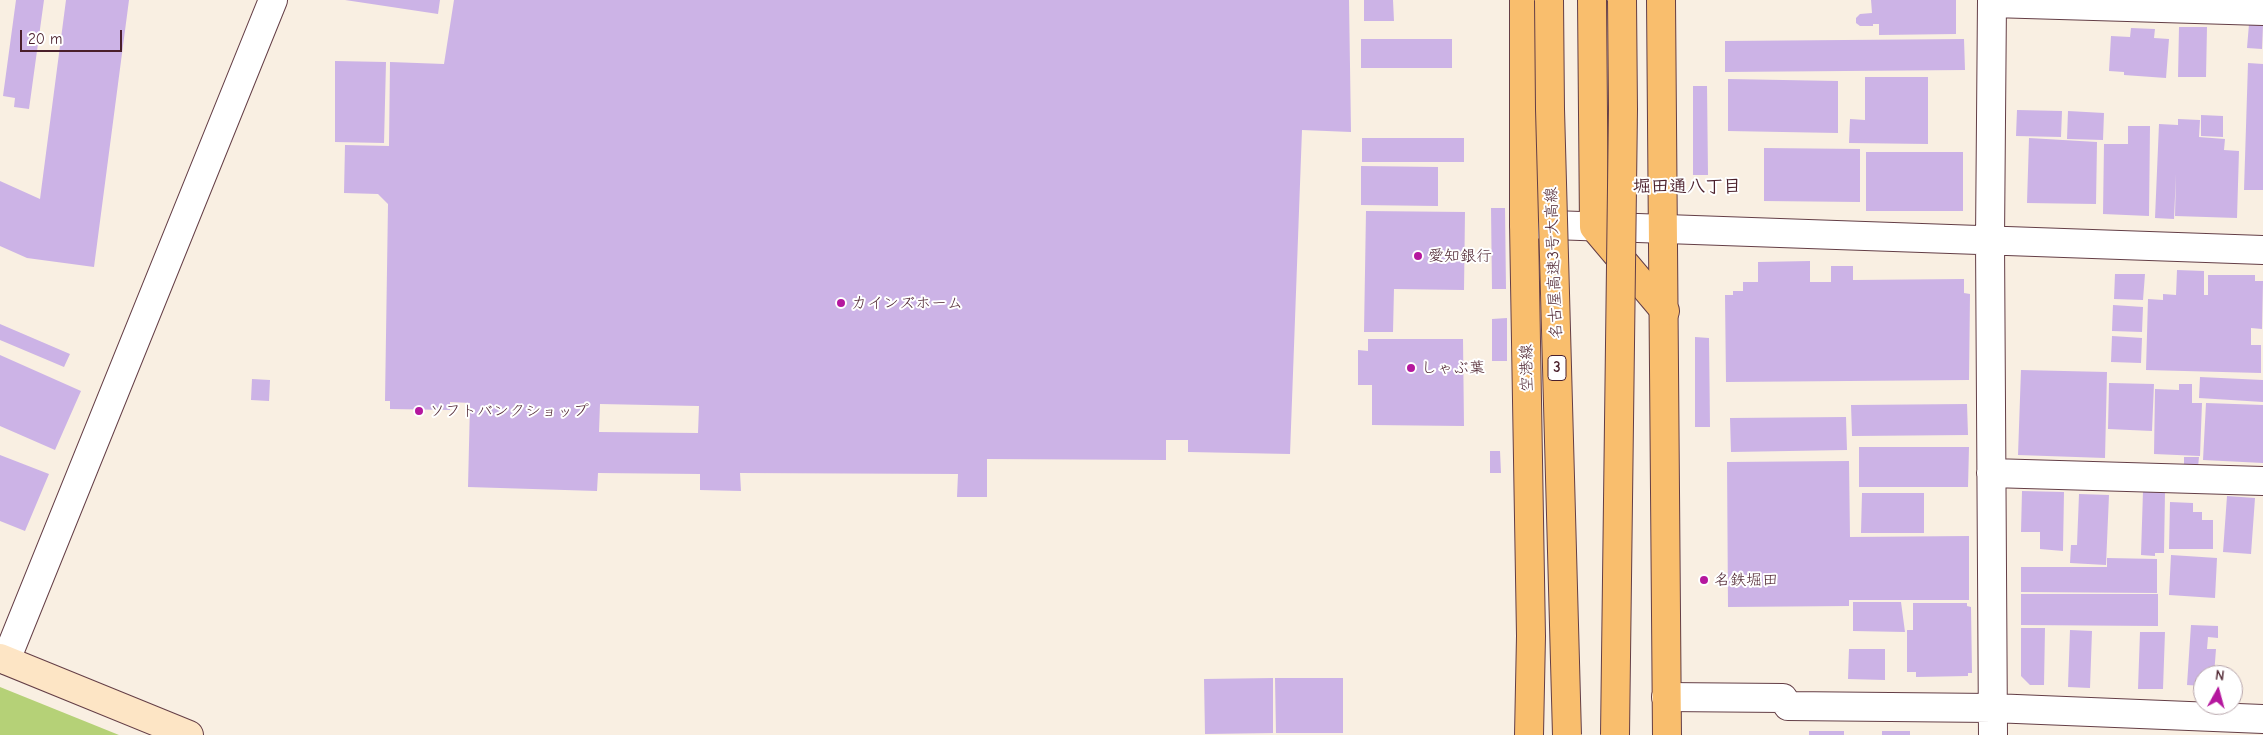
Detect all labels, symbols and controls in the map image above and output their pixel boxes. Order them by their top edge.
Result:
scale bar [22,20,125,52]
text: 20 m [28,30,62,48]
district label: 堀田通八丁目 [1633,176,1741,198]
street label: 名古屋高速3号大高線 [1542,187,1566,339]
place label: 愛知銀行 [1428,246,1492,266]
marker: 愛知銀行 [1412,250,1424,262]
place label: カインズホーム [851,293,963,313]
marker: カインズホーム [835,297,847,309]
street label: 空港線 [1517,344,1537,392]
road number: 3 [1548,356,1566,380]
place label: しゃぶ葉 [1421,358,1485,378]
marker: しゃぶ葉 [1405,362,1417,374]
place label: ソフトバンクショップ [429,401,589,421]
marker: ソフトバンクショップ [413,405,425,417]
place label: 名鉄堀田 [1714,570,1778,590]
marker: 名鉄堀田 [1698,574,1710,586]
north arrow [2193,665,2243,715]
text: N [2214,667,2225,685]

